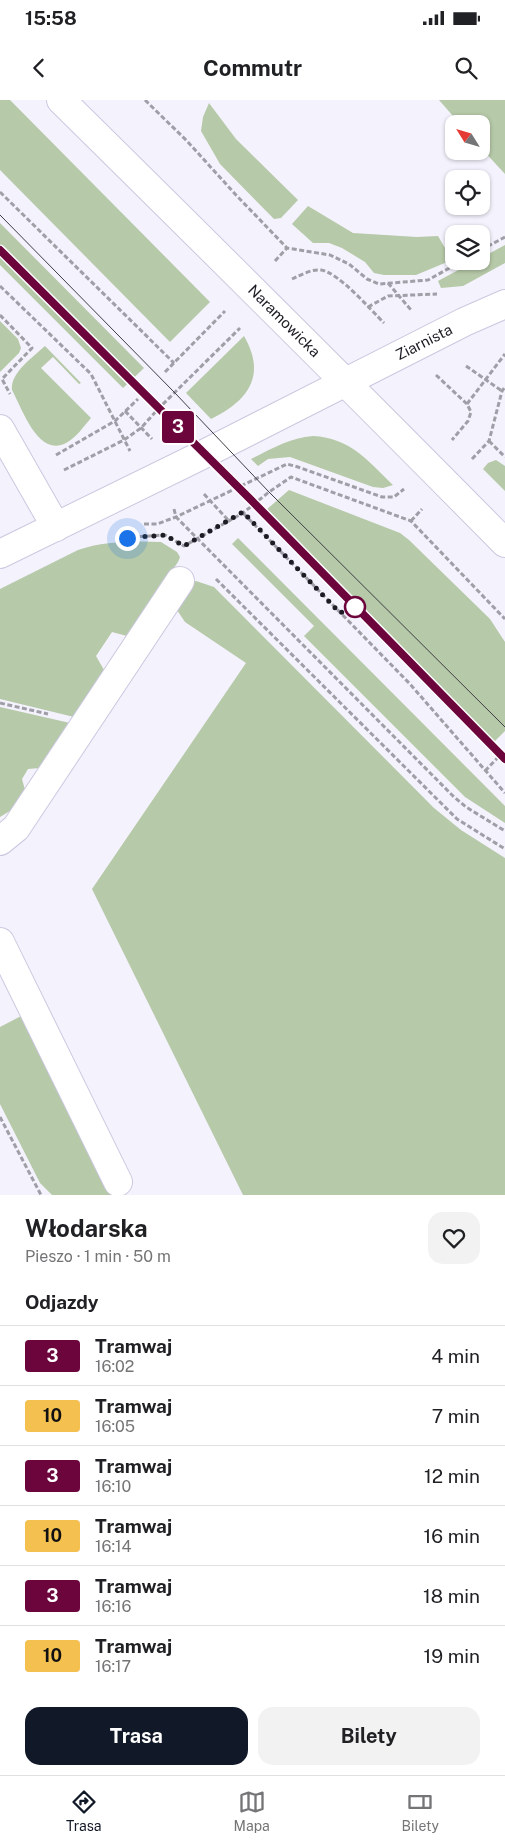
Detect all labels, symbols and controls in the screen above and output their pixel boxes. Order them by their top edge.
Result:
text: 15:58 [25,7,77,29]
icon: back [25,54,53,82]
icon: search [452,54,480,82]
text: Commutr [203,55,302,81]
north arrow [445,115,490,160]
map controls [445,115,490,270]
button: locate [445,170,490,215]
button: layers [445,225,490,270]
street label: Naramowicka [245,281,324,360]
street label: Ziarnista [393,320,455,363]
line badge: 3 [162,411,194,443]
text: 3 [172,416,184,437]
your location [115,526,140,551]
unlabelled marker [344,596,366,618]
button: heart [428,1212,480,1264]
text: Włodarska [25,1214,148,1242]
text: Pieszo · 1 min · 50 m [25,1247,171,1266]
text: Odjazdy [25,1291,99,1313]
text: Tramwaj [95,1335,172,1357]
text: 3 [47,1345,58,1366]
text: 4 min [431,1345,480,1367]
text: 16:02 [95,1357,134,1376]
text: Tramwaj [95,1395,172,1417]
text: 10 [43,1405,62,1426]
text: 7 min [432,1405,480,1427]
text: 16:05 [95,1417,135,1436]
text: Tramwaj [95,1455,172,1477]
text: 3 [47,1465,58,1486]
text: 12 min [424,1465,480,1487]
text: 16:10 [95,1477,131,1496]
text: Tramwaj [95,1515,172,1537]
text: 10 [43,1525,62,1546]
text: 16 min [424,1525,480,1547]
text: 16:14 [95,1537,132,1556]
text: Tramwaj [95,1575,172,1597]
text: 3 [47,1585,58,1606]
text: 18 min [423,1585,480,1607]
text: 16:16 [95,1597,132,1616]
text: Tramwaj [95,1635,172,1657]
text: 10 [43,1645,62,1666]
text: 19 min [424,1645,480,1667]
text: 16:17 [95,1657,131,1676]
button: Trasa [25,1707,248,1765]
button: Bilety [258,1707,480,1765]
tab: Trasa [66,1788,102,1834]
tab: Mapa [234,1788,270,1834]
tab: Bilety [402,1788,439,1834]

